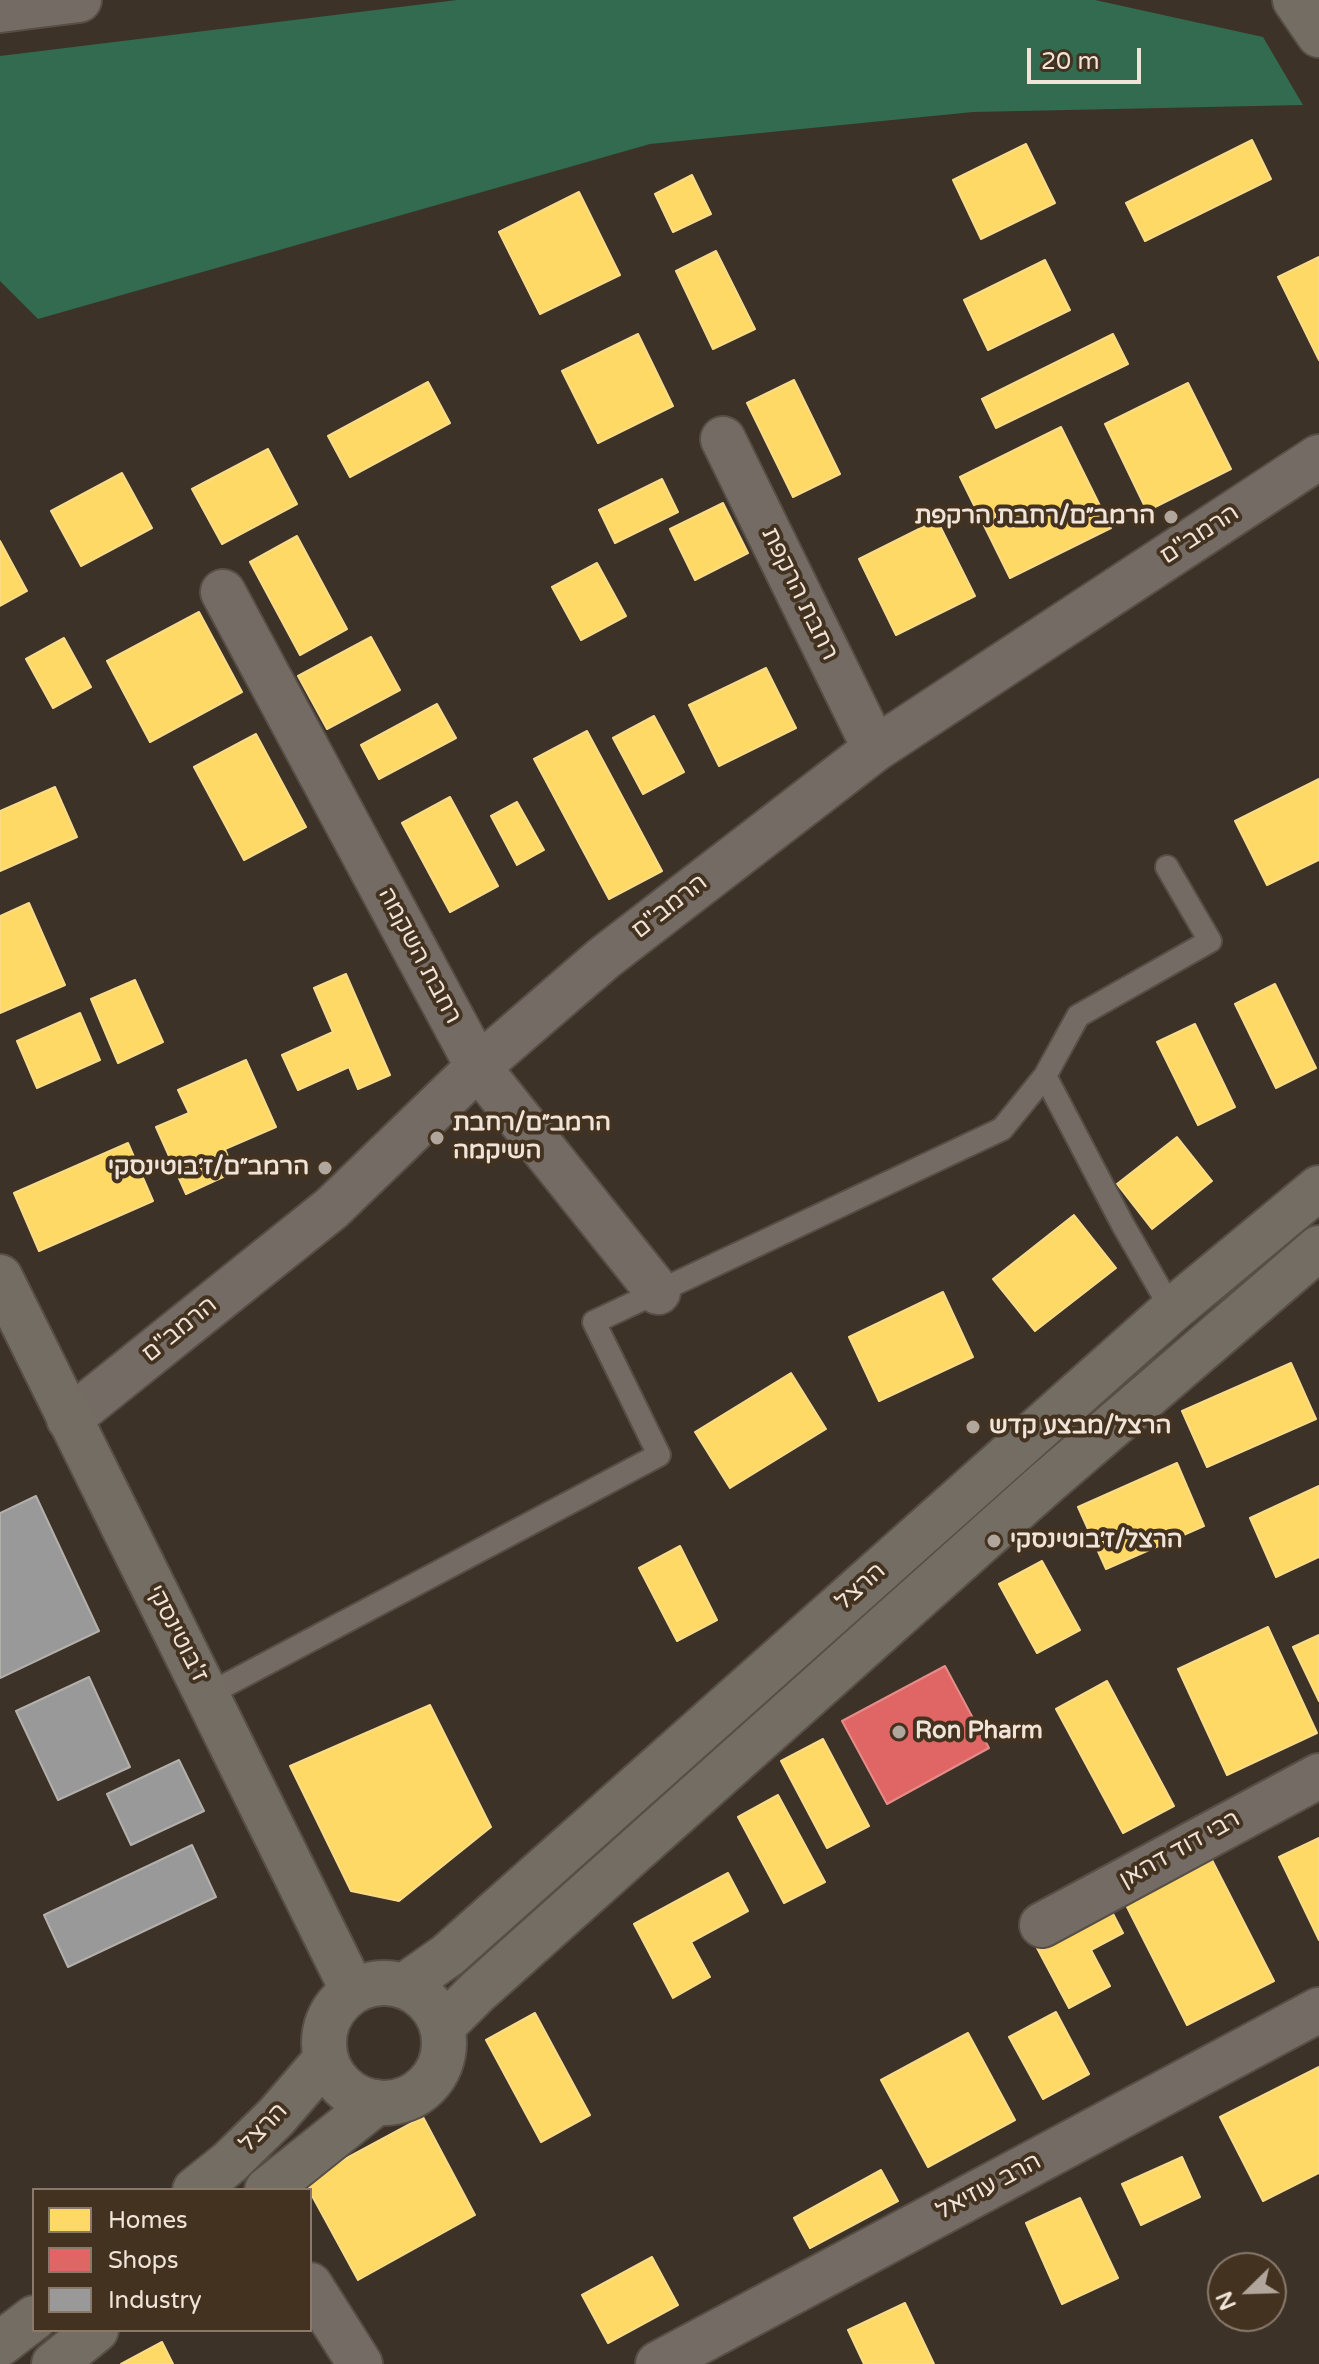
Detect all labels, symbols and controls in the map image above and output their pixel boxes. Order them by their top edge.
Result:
scale bar [1031,32,1145,82]
text: 20 m [1041,47,1099,76]
street label: הרמב"ם [1155,499,1245,571]
place label: הרמב״ם/רחבת הרקפת [915,503,1155,531]
marker: הרמב״ם/רחבת הרקפת [1162,508,1180,526]
street label: רחבת הרקפת [754,523,844,665]
street label: הרמב"ם [627,869,713,945]
street label: רחבת השקמה [371,883,467,1029]
place label: הרמב״ם/רחבת השיקמה [453,1110,611,1166]
marker: הרמב״ם/רחבת השיקמה [428,1129,446,1147]
place label: הרמב״ם/ז׳בוטינסקי [108,1154,309,1182]
marker: הרמב״ם/ז׳בוטינסקי [316,1159,334,1177]
street label: הרמב"ם [137,1291,223,1369]
place label: הרצל/מבצע קדש [989,1413,1171,1441]
marker: הרצל/מבצע קדש [964,1418,982,1436]
place label: הרצל/ז׳בוטינסקי [1010,1527,1183,1555]
marker: הרצל/ז׳בוטינסקי [985,1532,1003,1550]
street label: הרצל [830,1557,892,1617]
street label: ז'בוטינסקי [140,1580,214,1688]
place label: Ron Pharm [915,1718,1043,1746]
marker: Ron Pharm [890,1723,908,1741]
street label: רבי דוד דהאן [1115,1805,1245,1895]
street label: הרצל [234,2097,294,2159]
street label: הרב עוזיאל [932,2147,1046,2227]
legend [32,2188,312,2332]
text: Homes [108,2206,188,2235]
text: Shops [108,2246,178,2275]
north arrow [1207,2252,1287,2332]
text: Industry [108,2286,202,2315]
text: N [1211,2287,1242,2314]

